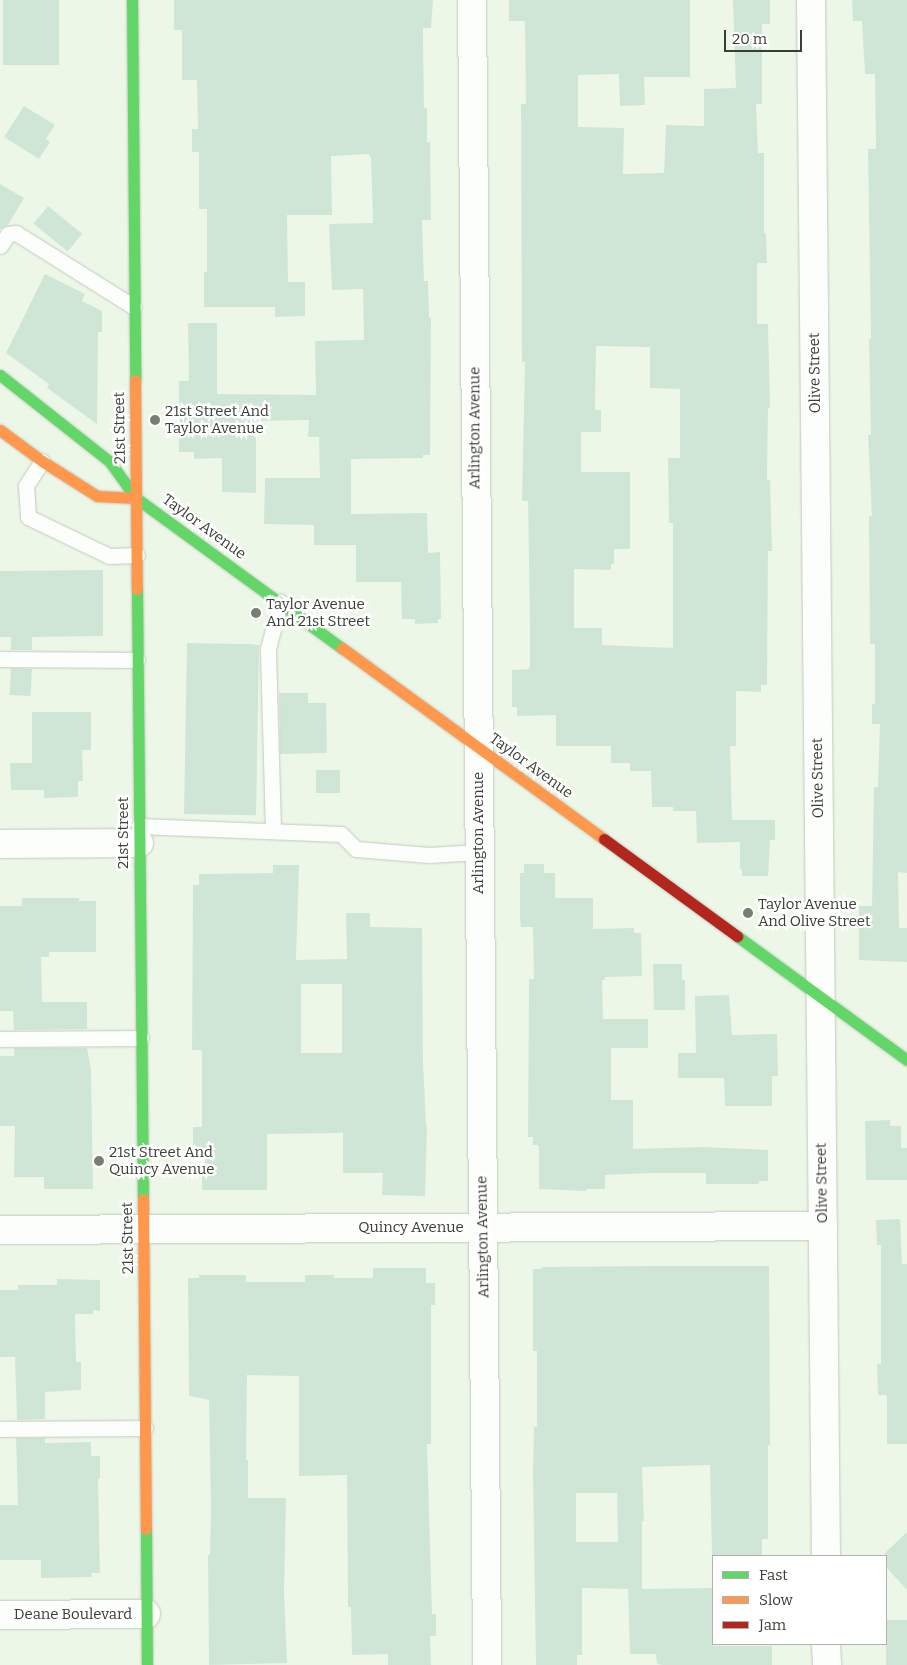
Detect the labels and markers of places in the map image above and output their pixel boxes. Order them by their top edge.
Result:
place label: 21st Street And Taylor Avenue [165,402,269,437]
marker: 21st Street And Taylor Avenue [149,414,161,426]
place label: Taylor Avenue And 21st Street [266,595,370,630]
marker: Taylor Avenue And 21st Street [250,607,262,619]
place label: Taylor Avenue And Olive Street [758,895,870,930]
marker: Taylor Avenue And Olive Street [742,907,754,919]
place label: 21st Street And Quincy Avenue [109,1143,215,1178]
marker: 21st Street And Quincy Avenue [93,1155,105,1167]

